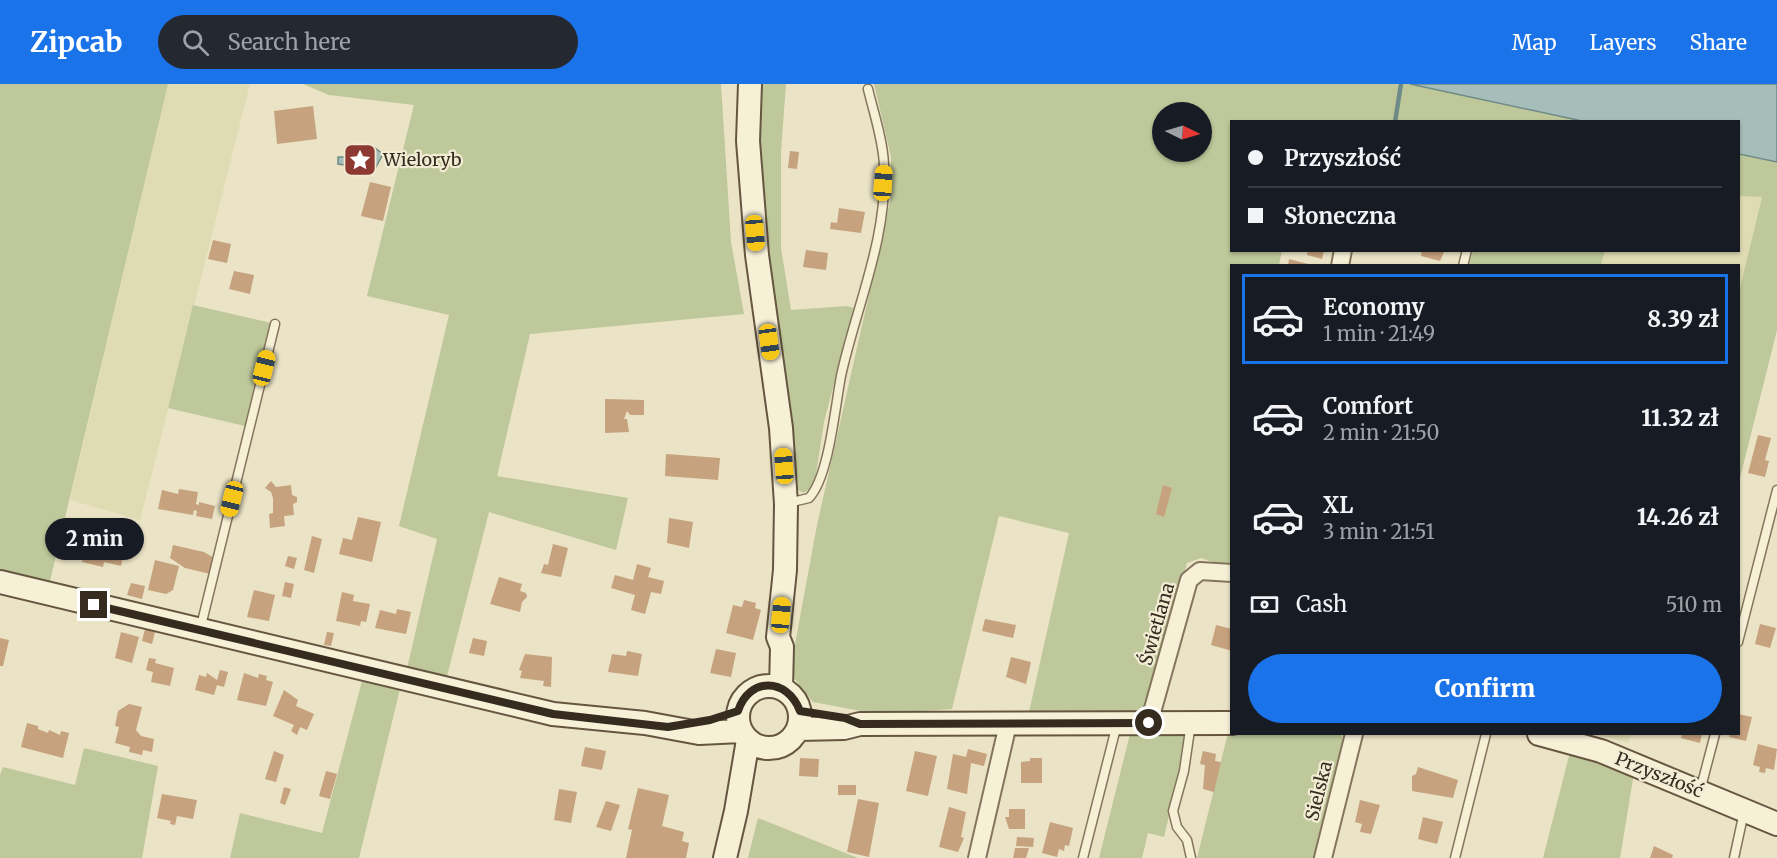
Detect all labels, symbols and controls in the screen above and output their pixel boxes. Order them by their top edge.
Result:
search box [158,15,578,69]
text: Zipcab [30,24,122,60]
icon: search [179,26,212,59]
text: Search here [227,28,351,56]
text: Map [1512,29,1557,56]
text: Layers [1590,29,1657,56]
text: Share [1690,29,1747,56]
north arrow [1152,102,1212,162]
map controls [1152,102,1212,162]
place icon: Wieloryb [342,142,378,178]
text: Przyszłość [1284,144,1401,172]
place label: Wieloryb [382,148,462,171]
car [873,164,893,202]
text: Słoneczna [1284,202,1396,230]
car [744,214,766,252]
icon: car [1251,292,1305,346]
text: Economy [1323,293,1424,321]
text: 8.39 zł [1647,305,1719,333]
text: 1 min · 21:49 [1323,321,1435,346]
car [758,323,780,361]
car [251,348,277,388]
icon: car [1251,391,1305,445]
text: Comfort [1323,392,1413,420]
text: 11.32 zł [1641,404,1719,432]
text: 2 min · 21:50 [1323,420,1439,445]
car [774,447,794,485]
car [219,479,245,519]
icon: car [1251,490,1305,544]
text: XL [1323,491,1353,519]
text: 14.26 zł [1637,503,1719,531]
callout: 2 min [44,518,144,560]
text: 3 min · 21:51 [1323,519,1435,544]
text: 2 min [66,526,123,551]
street label: Świetlana [1134,580,1179,668]
icon: cash [1248,588,1281,621]
text: Cash [1296,590,1347,618]
route end [80,591,107,618]
text: 510 m [1666,592,1722,617]
car [770,596,792,634]
button: Confirm [1248,654,1722,723]
route start [1135,709,1162,736]
street label: Przyszłość [1612,746,1707,803]
street label: Sielska [1300,758,1337,823]

